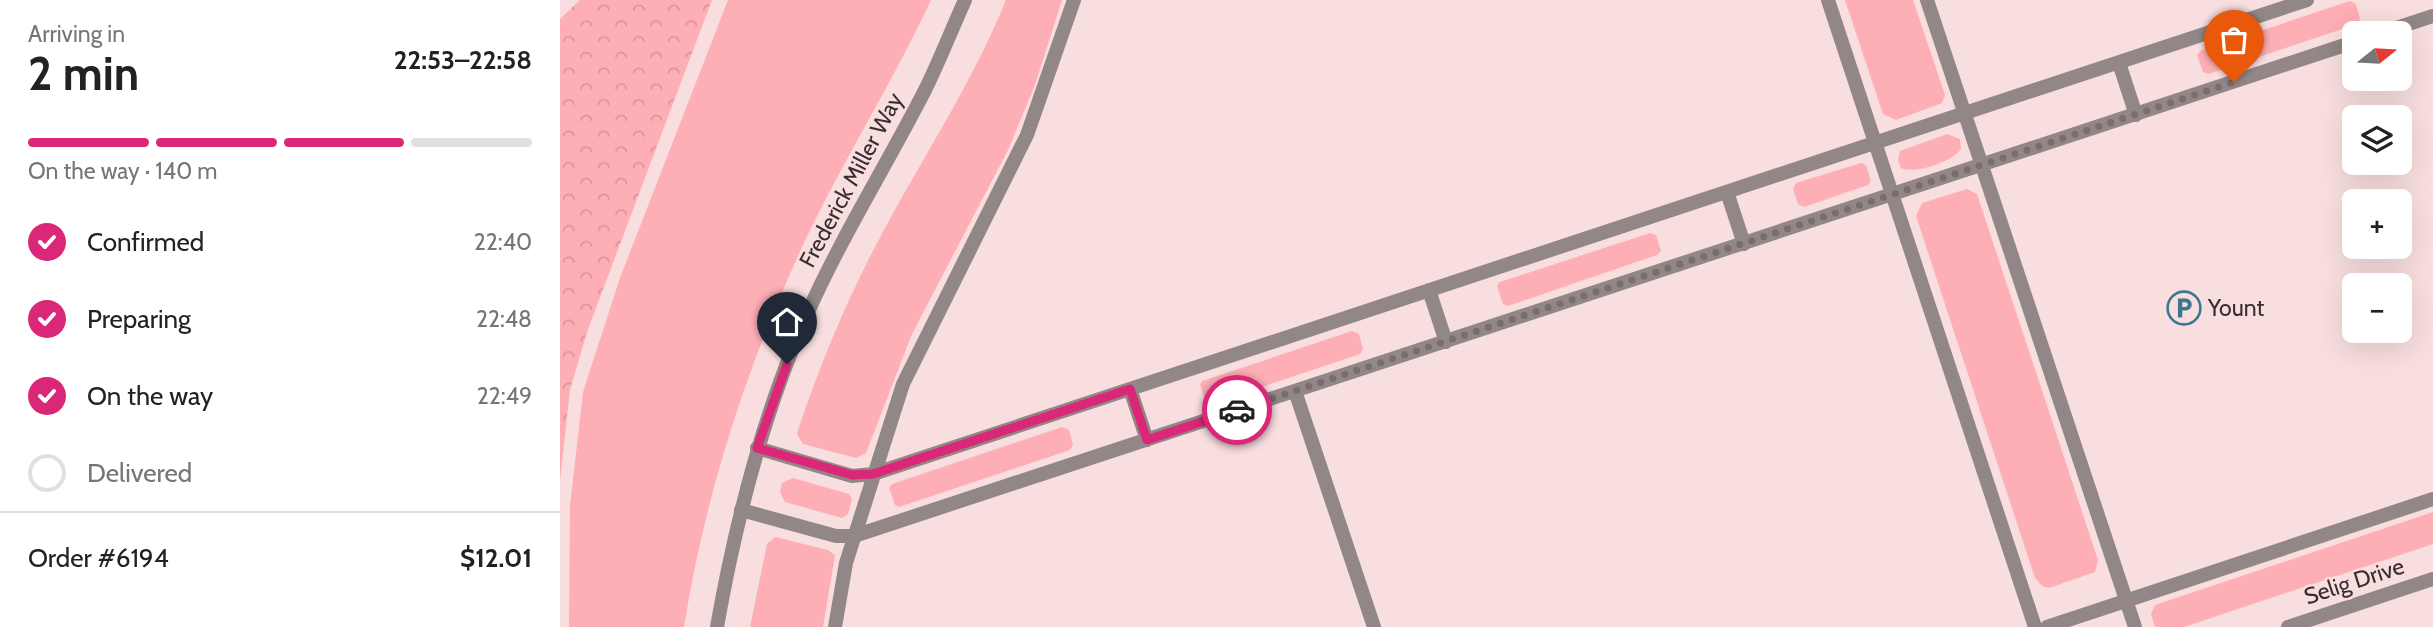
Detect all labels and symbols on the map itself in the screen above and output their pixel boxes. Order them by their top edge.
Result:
pin [2204,10,2264,82]
north arrow [2342,21,2412,91]
street label: Frederick Miller Way [793,88,909,272]
parking icon: Yount [2165,289,2203,327]
pin [757,292,817,364]
place label: Yount [2207,294,2264,322]
courier [1202,375,1272,445]
street label: Selig Drive [2300,552,2408,610]

